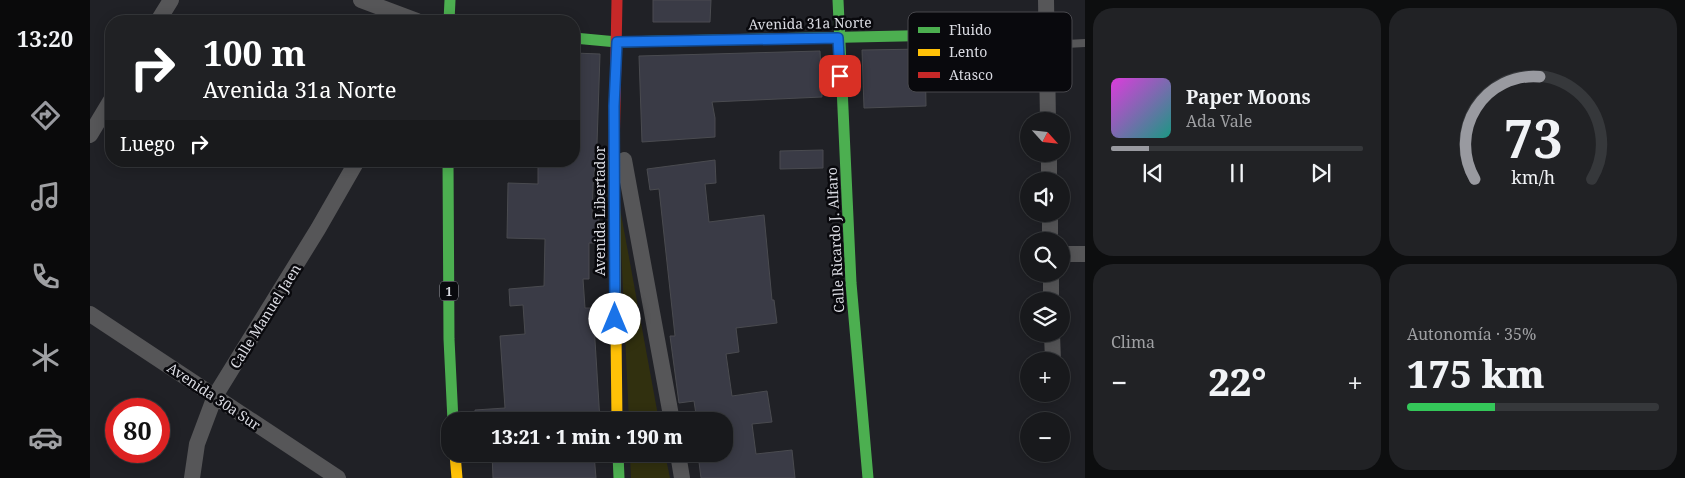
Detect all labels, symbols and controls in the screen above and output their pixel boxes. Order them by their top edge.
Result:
street label: Avenida 31a Norte [748,12,872,34]
legend [908,12,1072,92]
text: Fluido [949,20,992,39]
text: 13:20 [17,23,73,53]
text: 100 m [203,29,306,76]
icon: right [120,35,185,100]
text: Lento [949,42,987,61]
pin [819,55,861,97]
icon: arrive [826,62,854,90]
text: Atasco [949,65,993,84]
text: Avenida 31a Norte [203,74,397,104]
text: Paper Moons [1186,84,1311,110]
icon: directions [28,98,63,133]
text: 73 [1504,102,1562,173]
text: Ada Vale [1186,110,1252,132]
north arrow [1020,112,1070,162]
map controls [1020,112,1070,462]
icon: right [185,130,213,158]
text: Luego [120,131,175,157]
street label: Avenida Libertador [590,145,609,276]
icon: previous [1139,159,1167,187]
icon: pause [1223,159,1251,187]
icon: next [1307,159,1335,187]
text: km/h [1511,165,1555,189]
street label: Calle Ricardo J. Alfaro [822,167,848,313]
button: sound [1020,172,1070,222]
icon: music [28,179,63,214]
button: search [1020,232,1070,282]
icon: phone [28,259,63,294]
street label: Calle Manuel Jaen [225,260,305,372]
road number: 1 [440,282,458,300]
position arrow [588,292,640,344]
button: layers [1020,292,1070,342]
text: Autonomía · 35% [1407,323,1536,345]
text: Clima [1111,331,1155,353]
icon: climate [28,340,63,375]
text: 175 km [1407,347,1545,399]
button: + [1020,352,1070,402]
text: 22° [1208,355,1266,407]
street label: Avenida 30a Sur [164,358,265,434]
text: − [1111,363,1127,401]
text: + [1347,363,1363,401]
speed limit sign: 80 [105,398,170,463]
button: − [1020,412,1070,462]
icon: car [28,420,63,455]
text: 13:21 · 1 min · 190 m [491,424,683,450]

